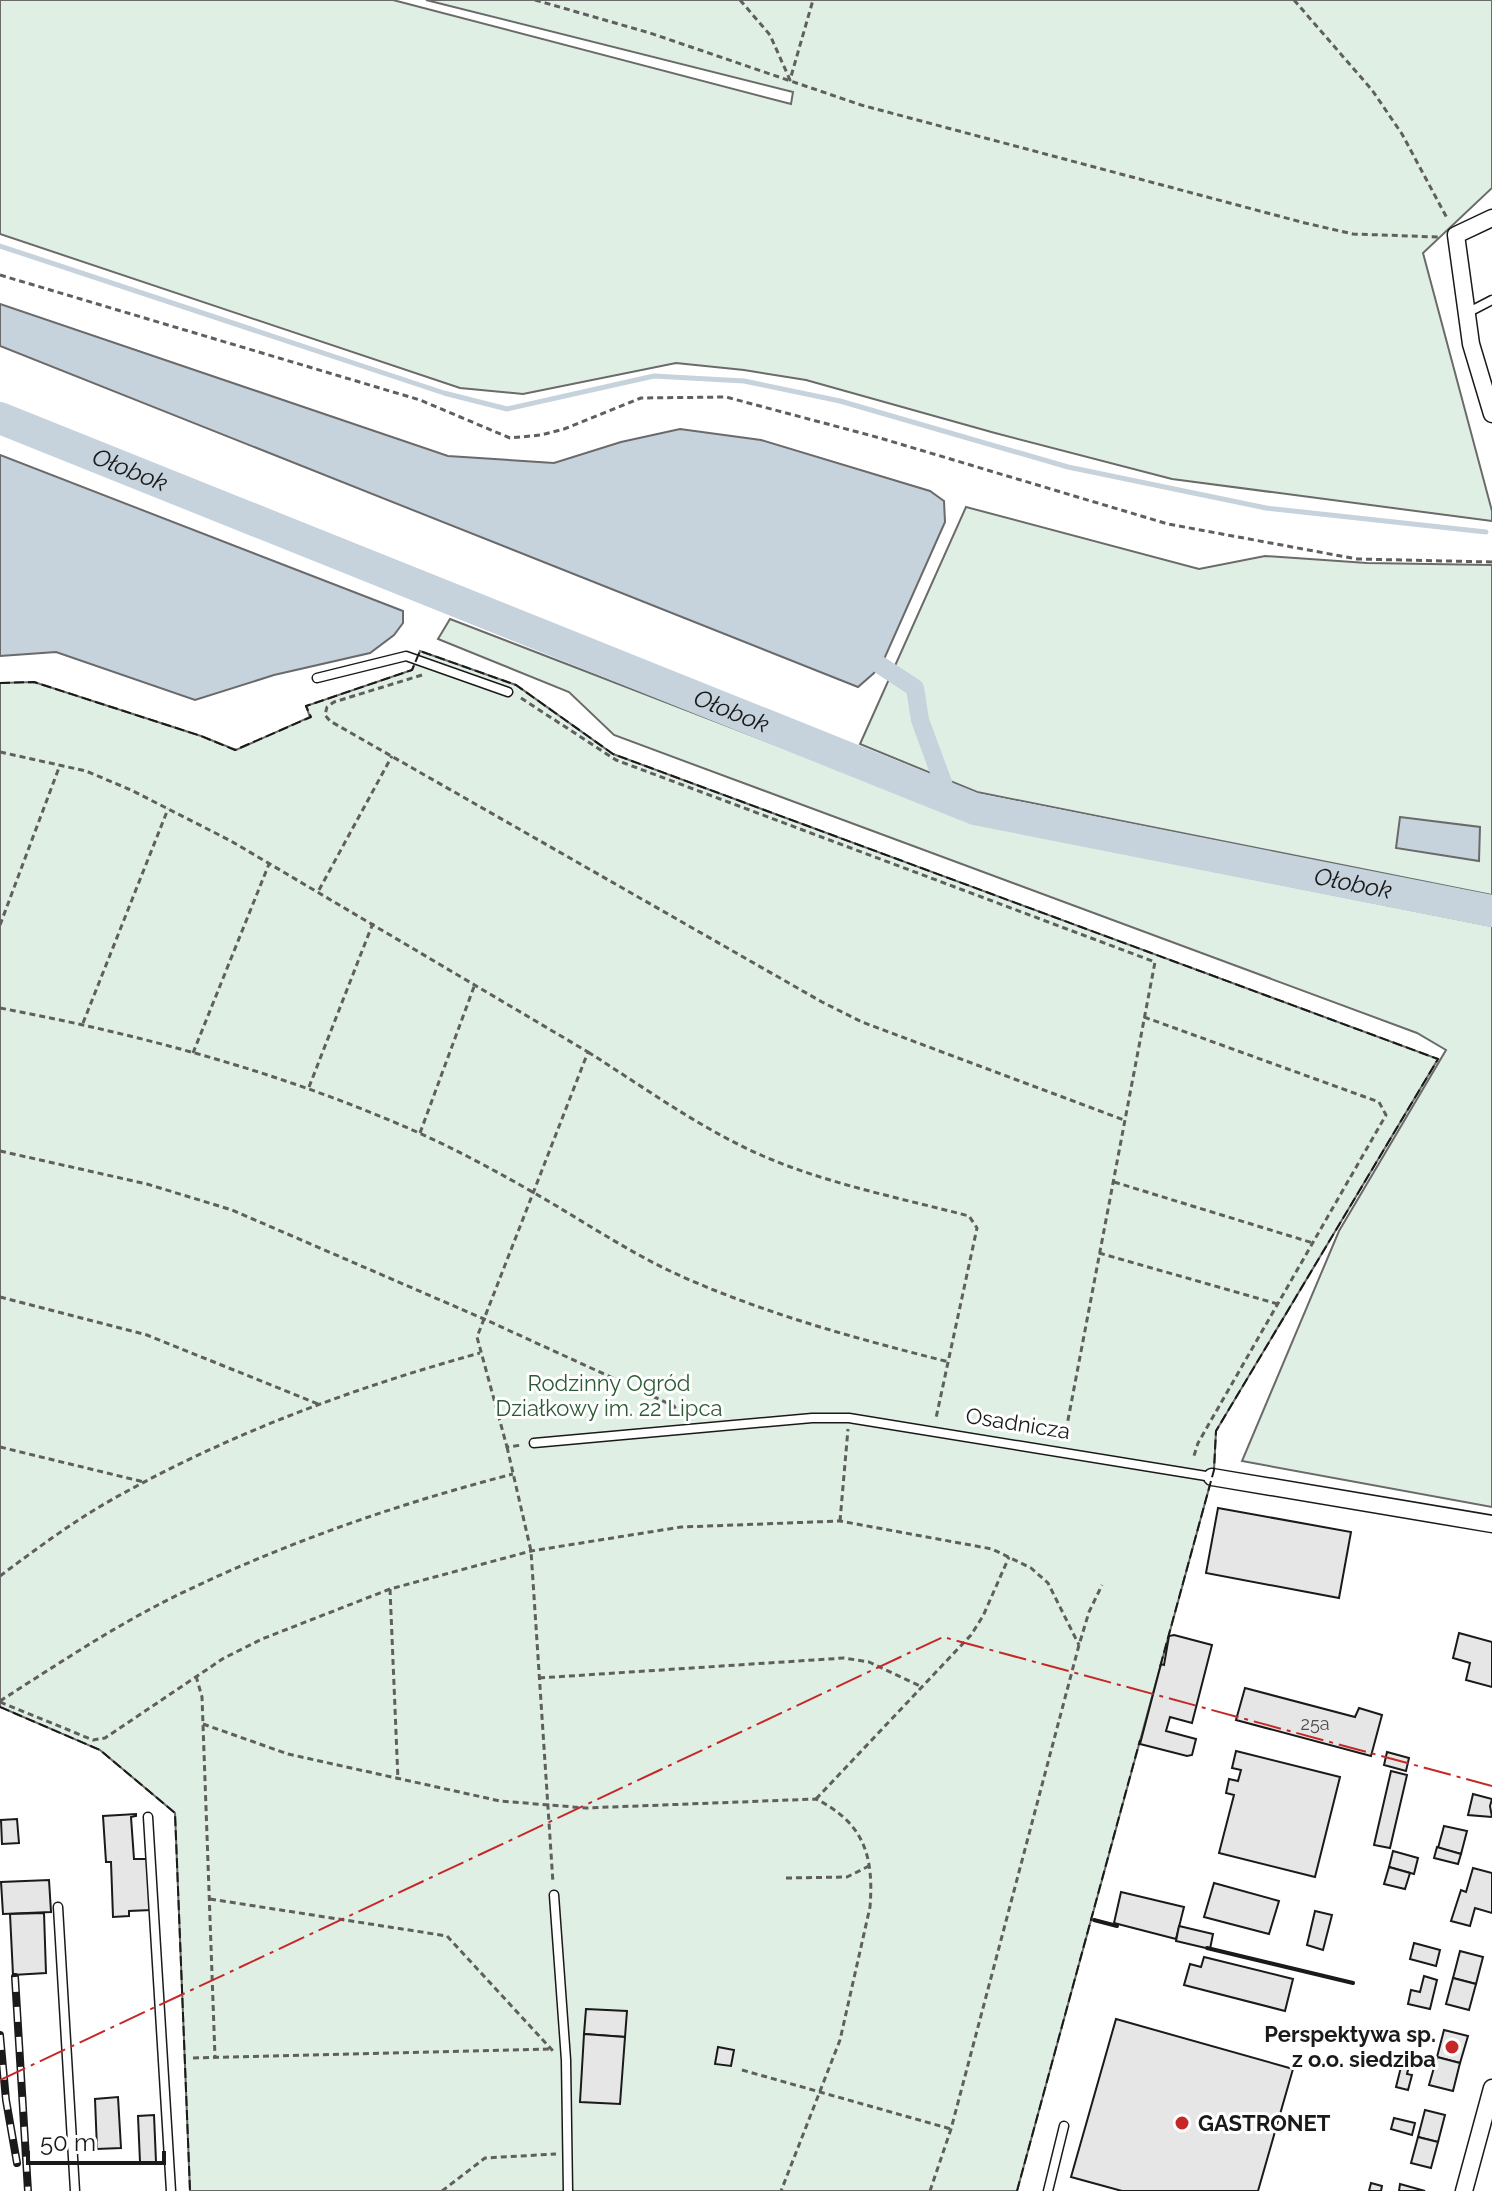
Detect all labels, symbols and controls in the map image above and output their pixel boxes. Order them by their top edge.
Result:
water label: Ołobok [88,442,172,498]
water label: Ołobok [690,683,774,739]
water label: Ołobok [1312,861,1395,905]
park label: Rodzinny Ogród Działkowy im. 22 Lipca [496,1370,722,1421]
street label: Osadnicza [964,1402,1072,1444]
house number: 25a [1301,1713,1330,1734]
place label: Perspektywa sp. z o.o. siedziba [1264,2021,1436,2072]
marker: Perspektywa sp. z o.o. siedziba [1443,2038,1461,2056]
place label: GASTRONET [1198,2110,1331,2136]
marker: GASTRONET [1173,2114,1191,2132]
scale bar [28,2115,164,2165]
text: 50 m [40,2128,96,2157]

